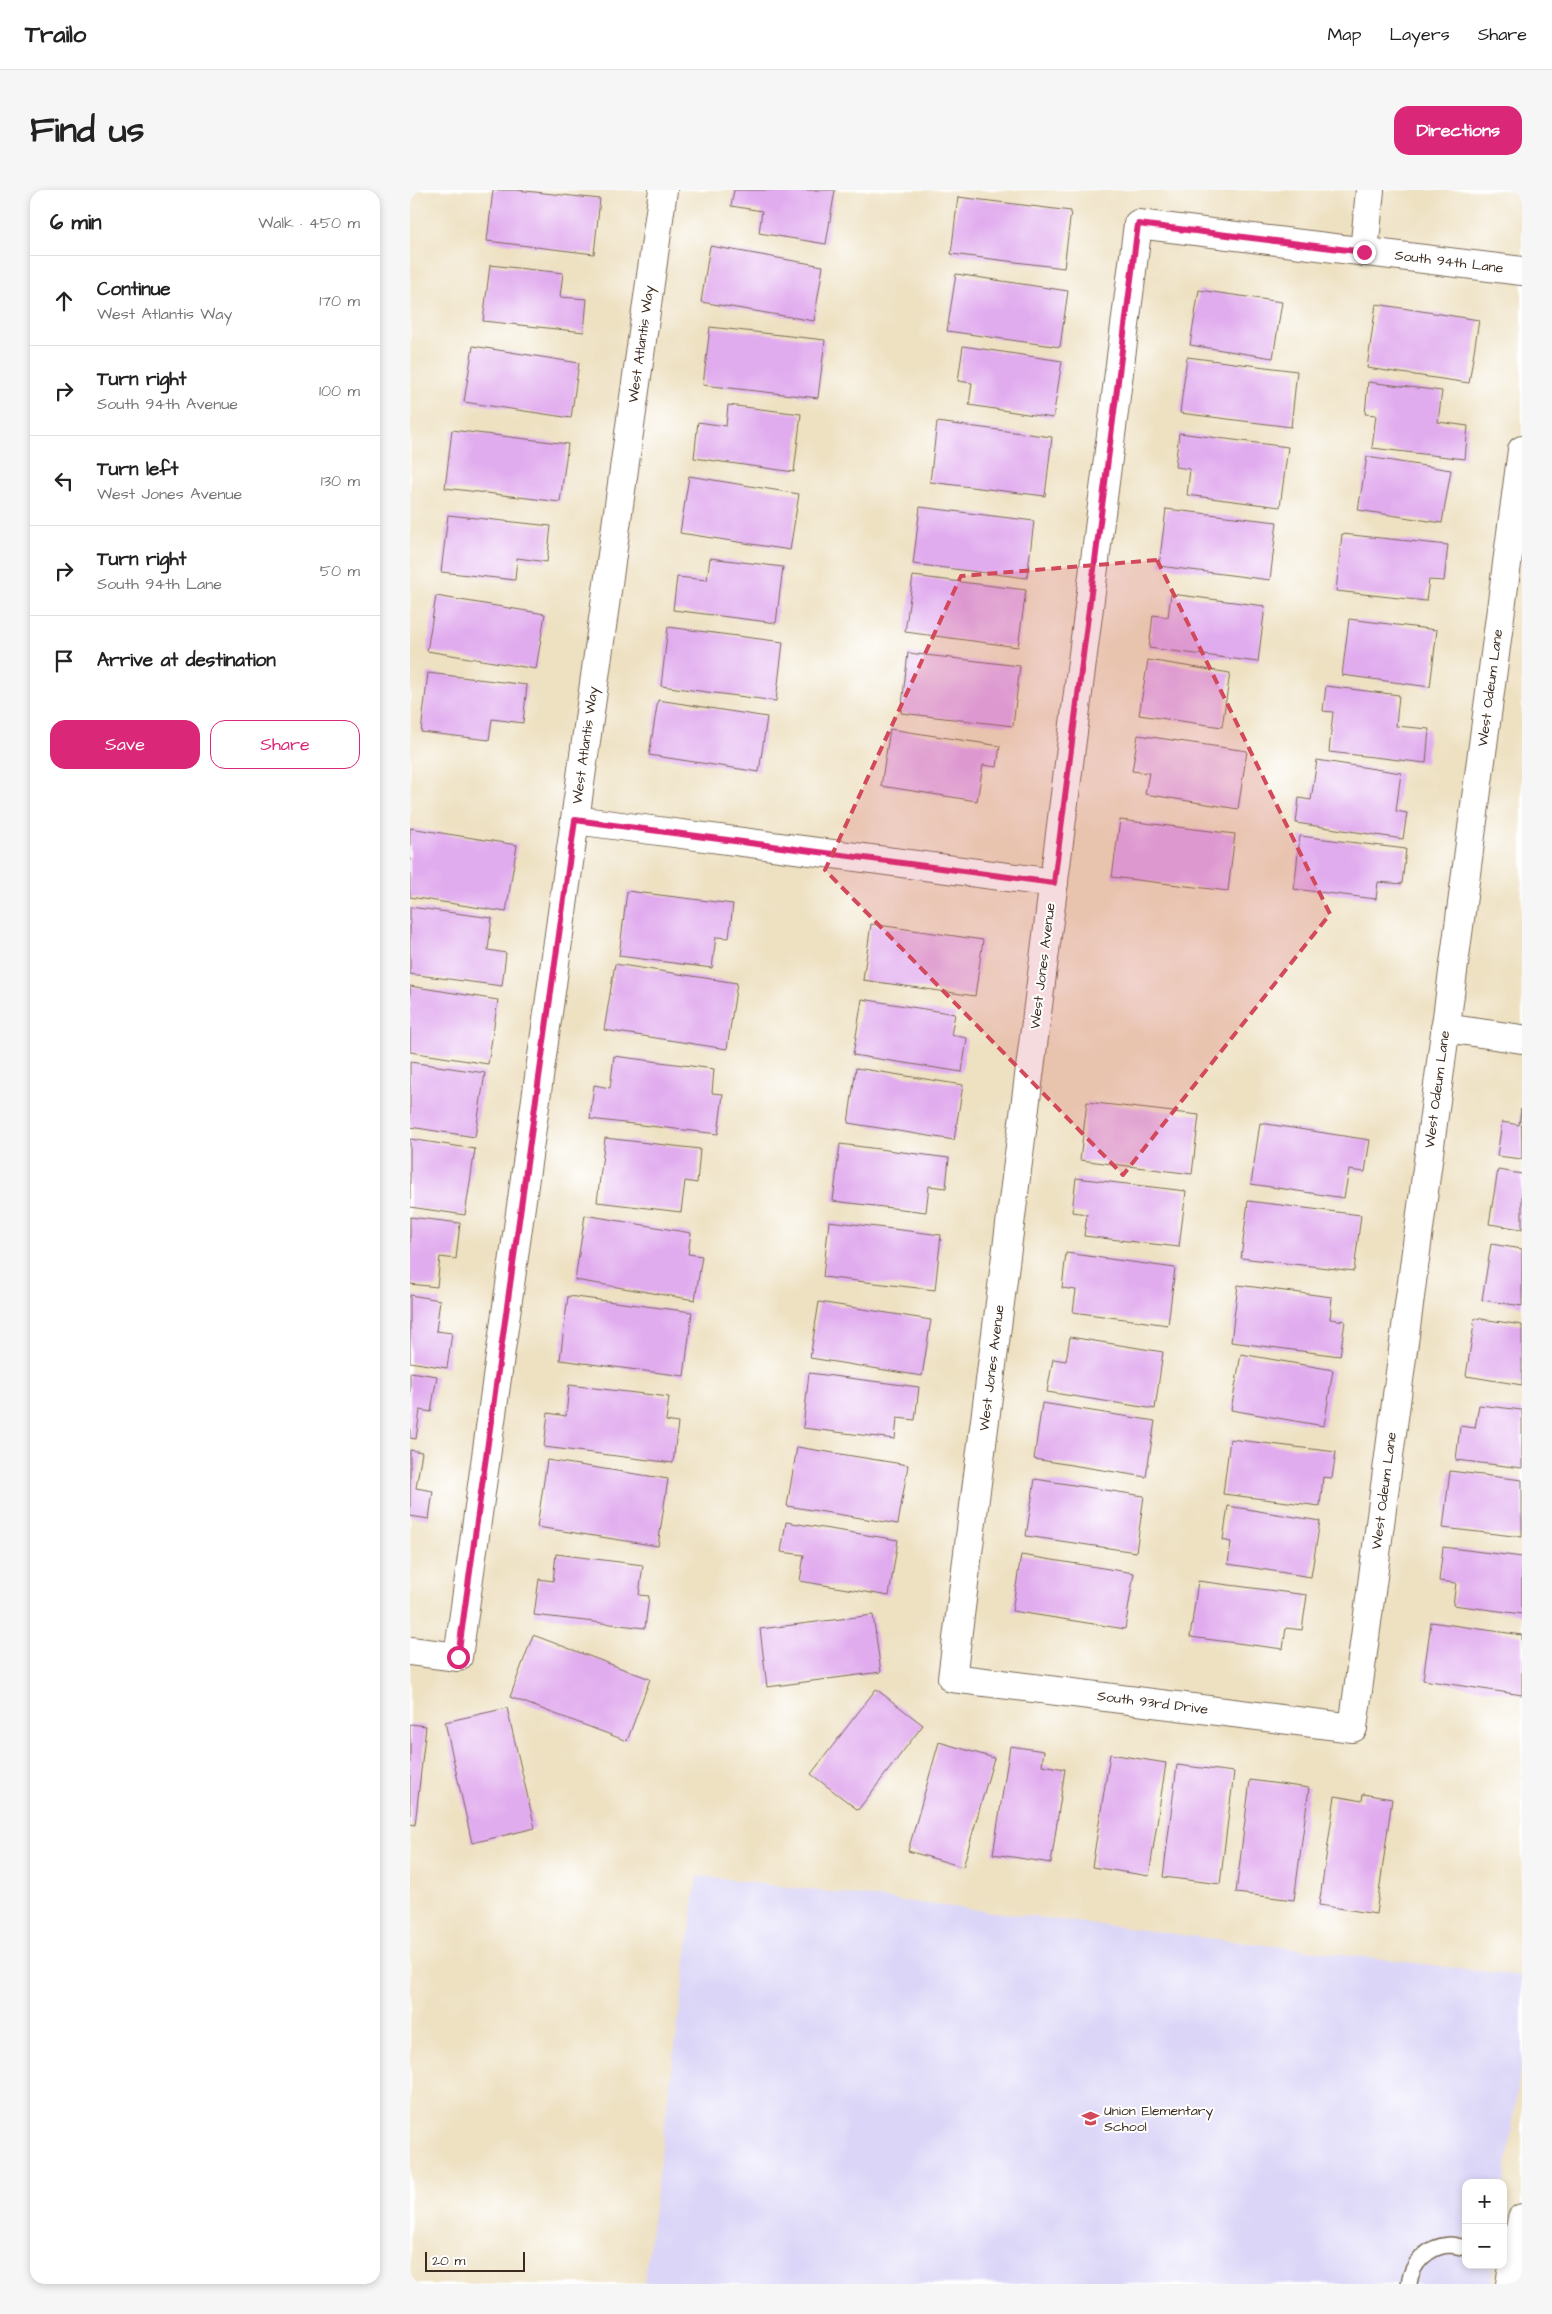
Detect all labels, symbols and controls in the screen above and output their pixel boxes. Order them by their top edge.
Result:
text: Trailo [25,18,86,52]
text: Map [1327,22,1361,47]
text: Layers [1389,22,1450,47]
text: Share [1478,22,1527,47]
text: Find us [30,106,144,155]
button: Directions [1394,106,1522,155]
text: 6 min [50,208,102,237]
text: Walk · 450 m [258,212,360,234]
route end [1353,241,1376,264]
street label: South 94th Lane [1394,245,1505,279]
text: Continue [97,276,171,303]
street label: West Atlantis Way [623,284,660,404]
icon: ahead [50,287,78,315]
text: 170 m [319,290,360,312]
text: West Atlantis Way [97,303,232,325]
text: Turn right [97,366,186,393]
icon: right [50,377,78,405]
text: 100 m [319,380,360,402]
text: South 94th Avenue [97,393,238,415]
text: Turn left [97,456,178,483]
icon: left [50,467,78,495]
text: 130 m [321,470,360,492]
text: West Jones Avenue [97,483,242,505]
text: Turn right [97,546,186,573]
icon: right [50,557,78,585]
text: 50 m [320,560,360,582]
text: South 94th Lane [97,573,222,595]
street label: West Odeum Lane [1473,628,1508,748]
icon: arrive [50,647,78,675]
text: Arrive at destination [97,647,276,674]
street label: West Atlantis Way [567,685,604,805]
button: Save [50,720,200,769]
button: Share [210,720,360,769]
street label: West Jones Avenue [1025,901,1061,1030]
street label: West Odeum Lane [1420,1029,1455,1149]
street label: West Jones Avenue [974,1303,1010,1432]
street label: West Odeum Lane [1367,1431,1402,1551]
route start [447,1646,470,1669]
street label: South 93rd Drive [1096,1686,1210,1720]
place label: Union Elementary School [1104,2101,1214,2137]
school or university icon: Union Elementary School [1080,2109,1100,2129]
map controls [1462,2179,1507,2269]
button: + [1462,2179,1507,2224]
button: − [1462,2224,1507,2269]
scale bar [425,2249,525,2272]
text: 20 m [432,2251,465,2271]

